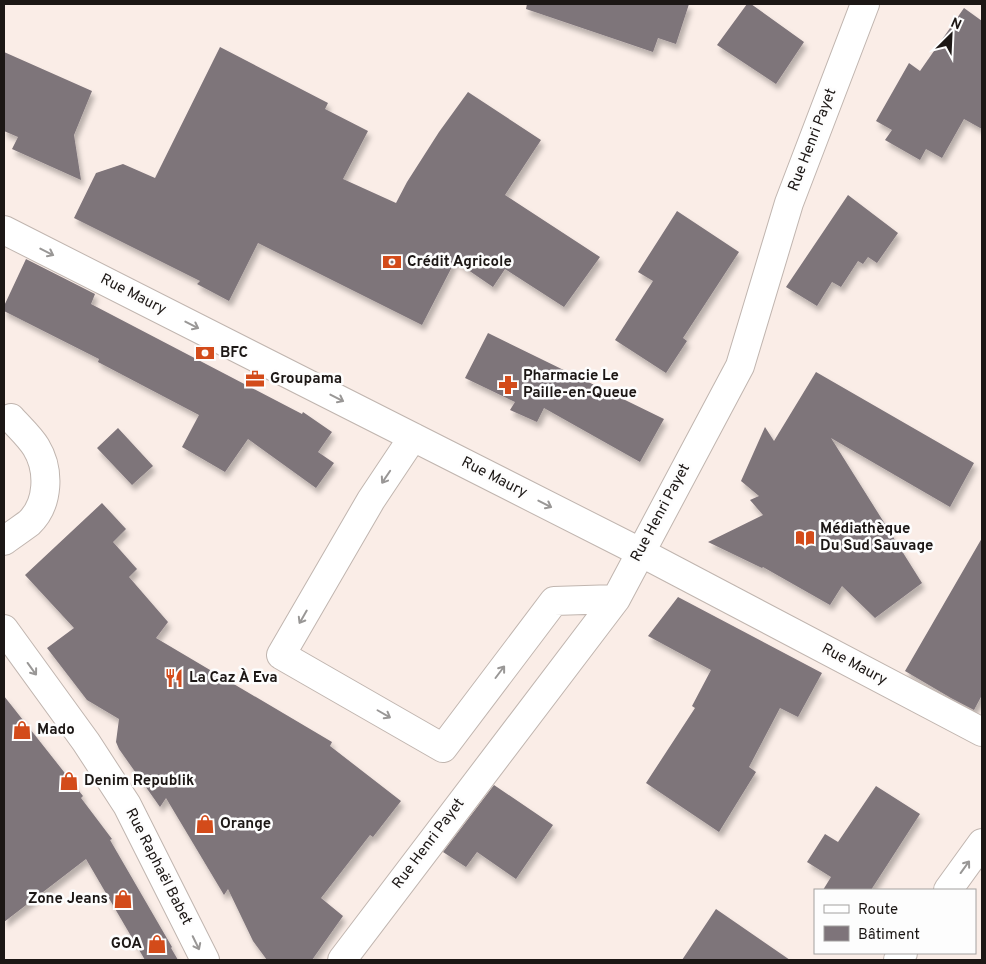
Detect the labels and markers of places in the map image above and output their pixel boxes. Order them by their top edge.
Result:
bank icon: Crédit Agricole [381,251,403,273]
place label: Crédit Agricole [407,253,512,272]
bank icon: BFC [194,342,216,364]
place label: BFC [220,344,248,363]
place label: Pharmacie Le Paille-en-Queue [523,367,637,403]
office icon: Groupama [244,368,266,390]
place label: Groupama [270,370,342,389]
pharmacy icon: Pharmacie Le Paille-en-Queue [497,374,519,396]
place label: Médiathèque Du Sud Sauvage [820,520,933,556]
library icon: Médiathèque Du Sud Sauvage [794,527,816,549]
restaurant icon: La Caz À Eva [163,667,185,689]
place label: La Caz À Eva [189,668,278,688]
shop icon: Mado [11,719,33,741]
place label: Mado [37,721,75,740]
shop icon: Denim Republik [58,770,80,792]
place label: Denim Republik [84,772,194,791]
shop icon: Orange [194,813,216,835]
place label: Orange [220,815,271,834]
shop icon: Zone Jeans [112,888,134,910]
place label: Zone Jeans [28,890,108,909]
shop icon: GOA [146,933,168,955]
place label: GOA [111,935,142,954]

